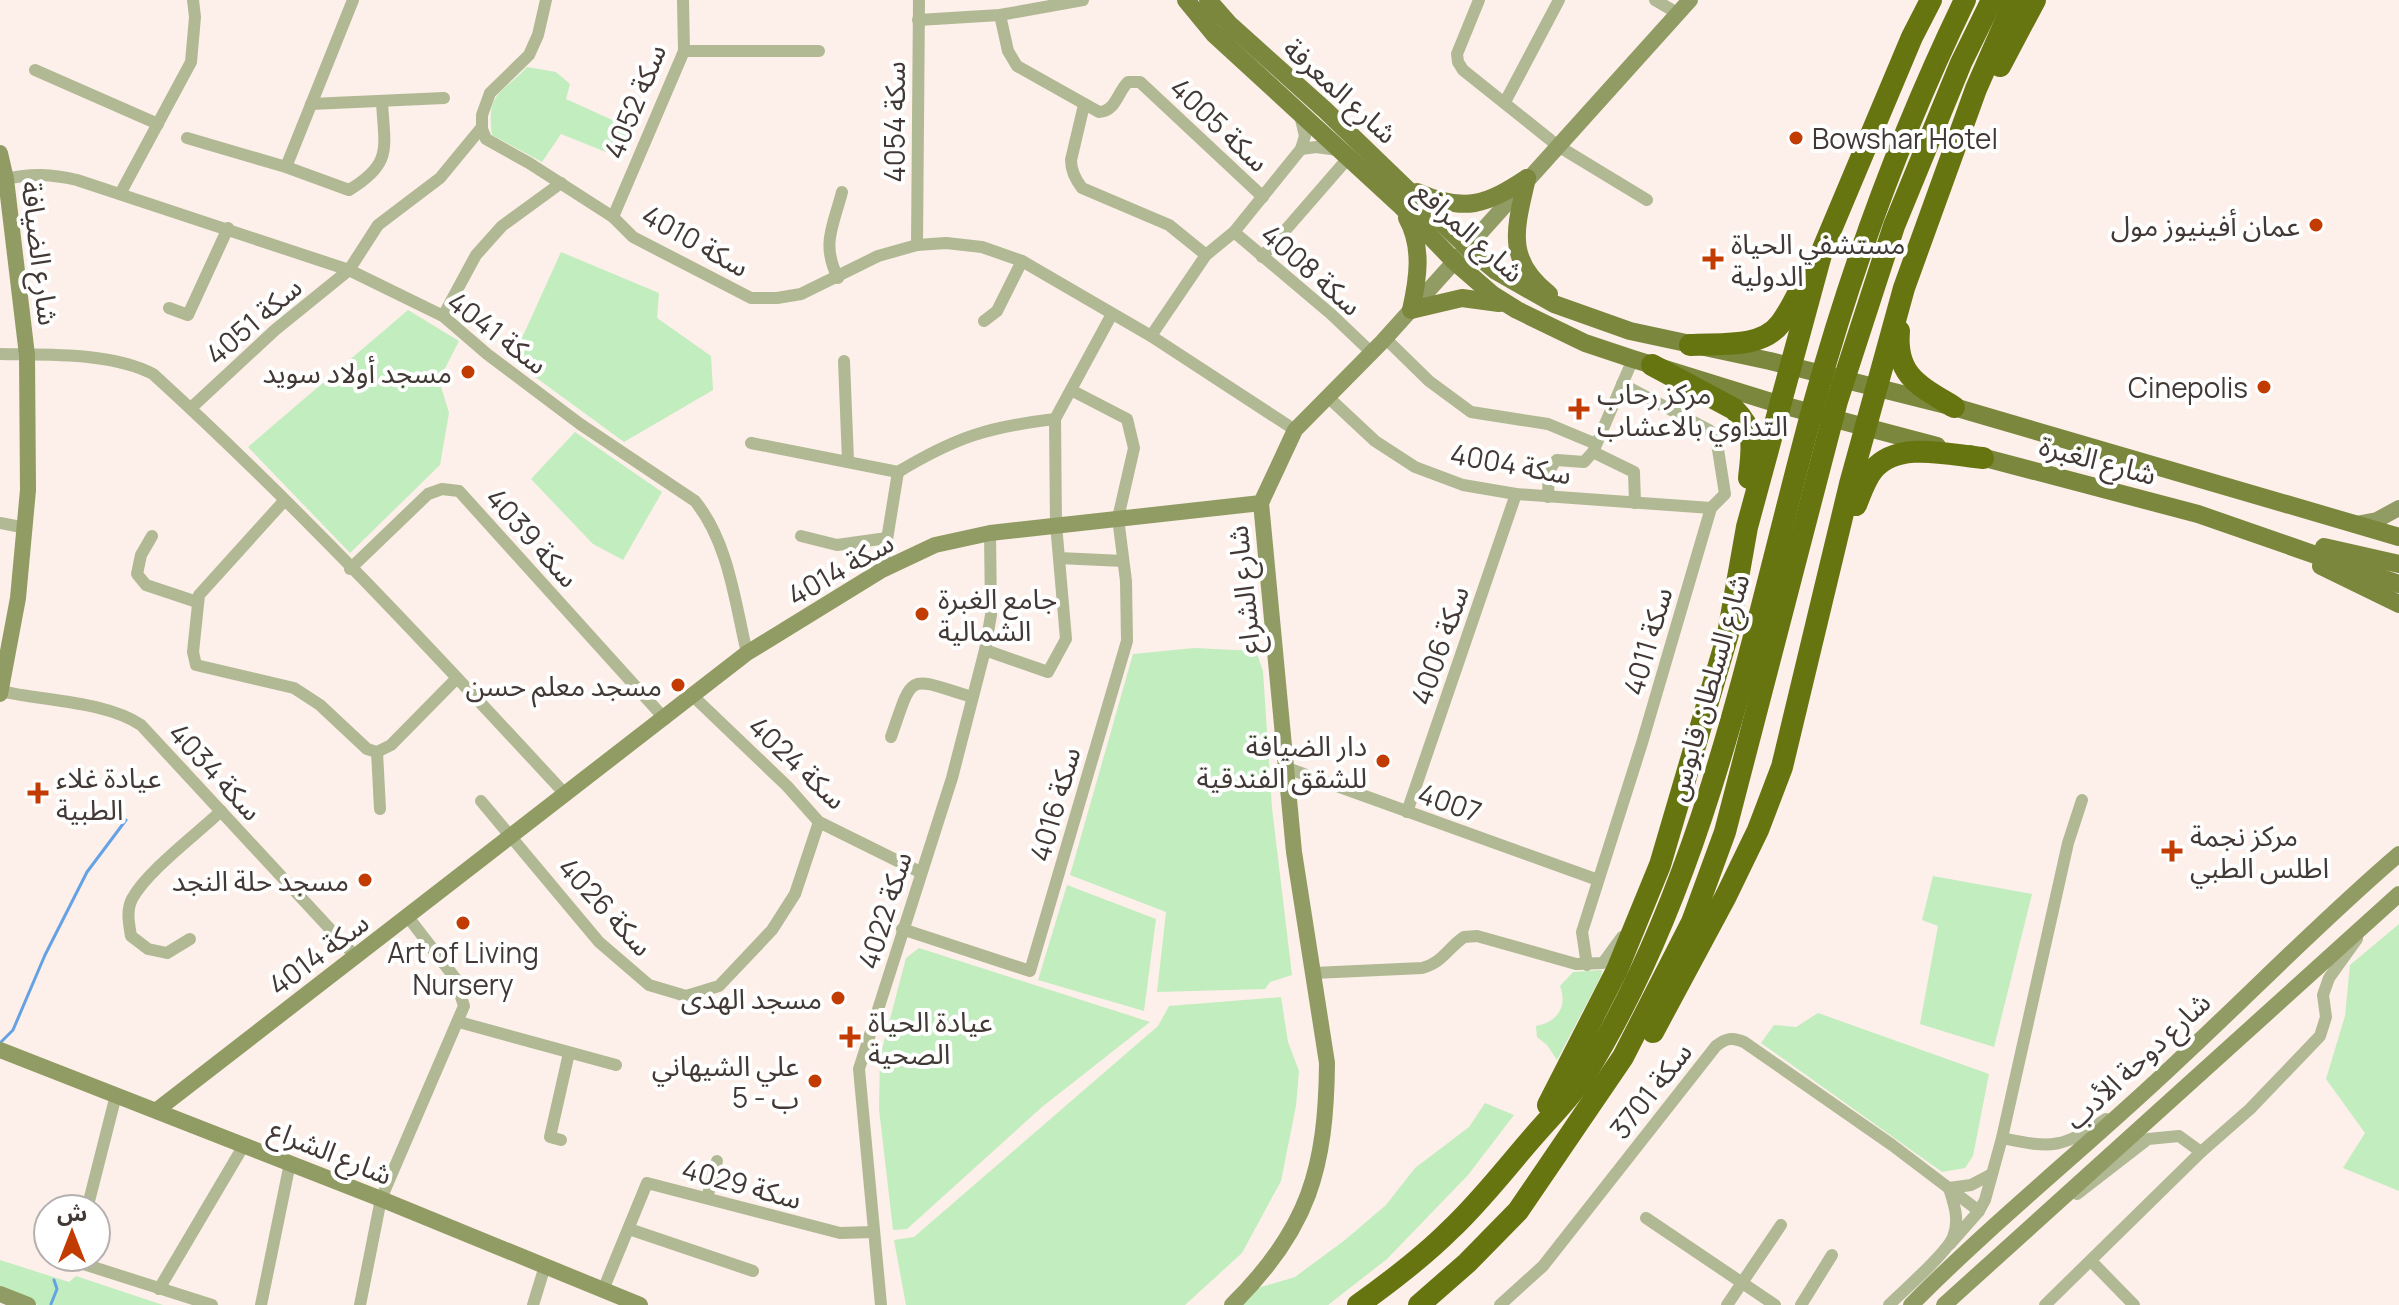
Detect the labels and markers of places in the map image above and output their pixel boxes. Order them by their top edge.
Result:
place label: Bowshar Hotel [1812,119,1998,157]
marker: Bowshar Hotel [1787,129,1805,147]
place label: عمان أفينيوز مول [2111,206,2300,244]
marker: عمان أفينيوز مول [2307,216,2325,234]
place label: مستشفي الحياة الدولية [1731,224,1906,294]
marker: مستشفي الحياة الدولية [1702,248,1724,270]
place label: مسجد أولاد سويد [262,353,452,391]
marker: مسجد أولاد سويد [459,363,477,381]
place label: Cinepolis [2128,368,2248,406]
place label: مركز رحاب التداوي بالاعشاب [1597,374,1788,447]
marker: Cinepolis [2255,378,2273,396]
marker: مركز رحاب التداوي بالاعشاب [1568,398,1590,420]
place label: جامع الغبرة الشمالية [938,579,1057,649]
marker: جامع الغبرة الشمالية [913,605,931,623]
place label: مسجد معلم حسن [465,666,662,708]
marker: مسجد معلم حسن [669,676,687,694]
place label: دار الضيافة للشقق الفندقية [1197,726,1367,796]
marker: دار الضيافة للشقق الفندقية [1374,752,1392,770]
place label: عيادة غلاء الطبية [56,758,161,828]
marker: عيادة غلاء الطبية [27,782,49,804]
place label: مركز نجمة اطلس الطبي [2190,816,2329,889]
marker: مركز نجمة اطلس الطبي [2161,840,2183,862]
place label: مسجد حلة النجد [172,861,349,899]
marker: مسجد حلة النجد [356,871,374,889]
marker: Art of Living Nursery [454,914,472,932]
place label: Art of Living Nursery [387,933,539,1003]
place label: مسجد الهدى [681,979,822,1017]
marker: مسجد الهدى [829,989,847,1007]
place label: عيادة الحياة الصحية [868,1002,993,1072]
marker: عيادة الحياة الصحية [839,1026,861,1048]
place label: علي الشيهاني ب - 5 [652,1046,799,1116]
marker: علي الشيهاني ب - 5 [806,1072,824,1090]

